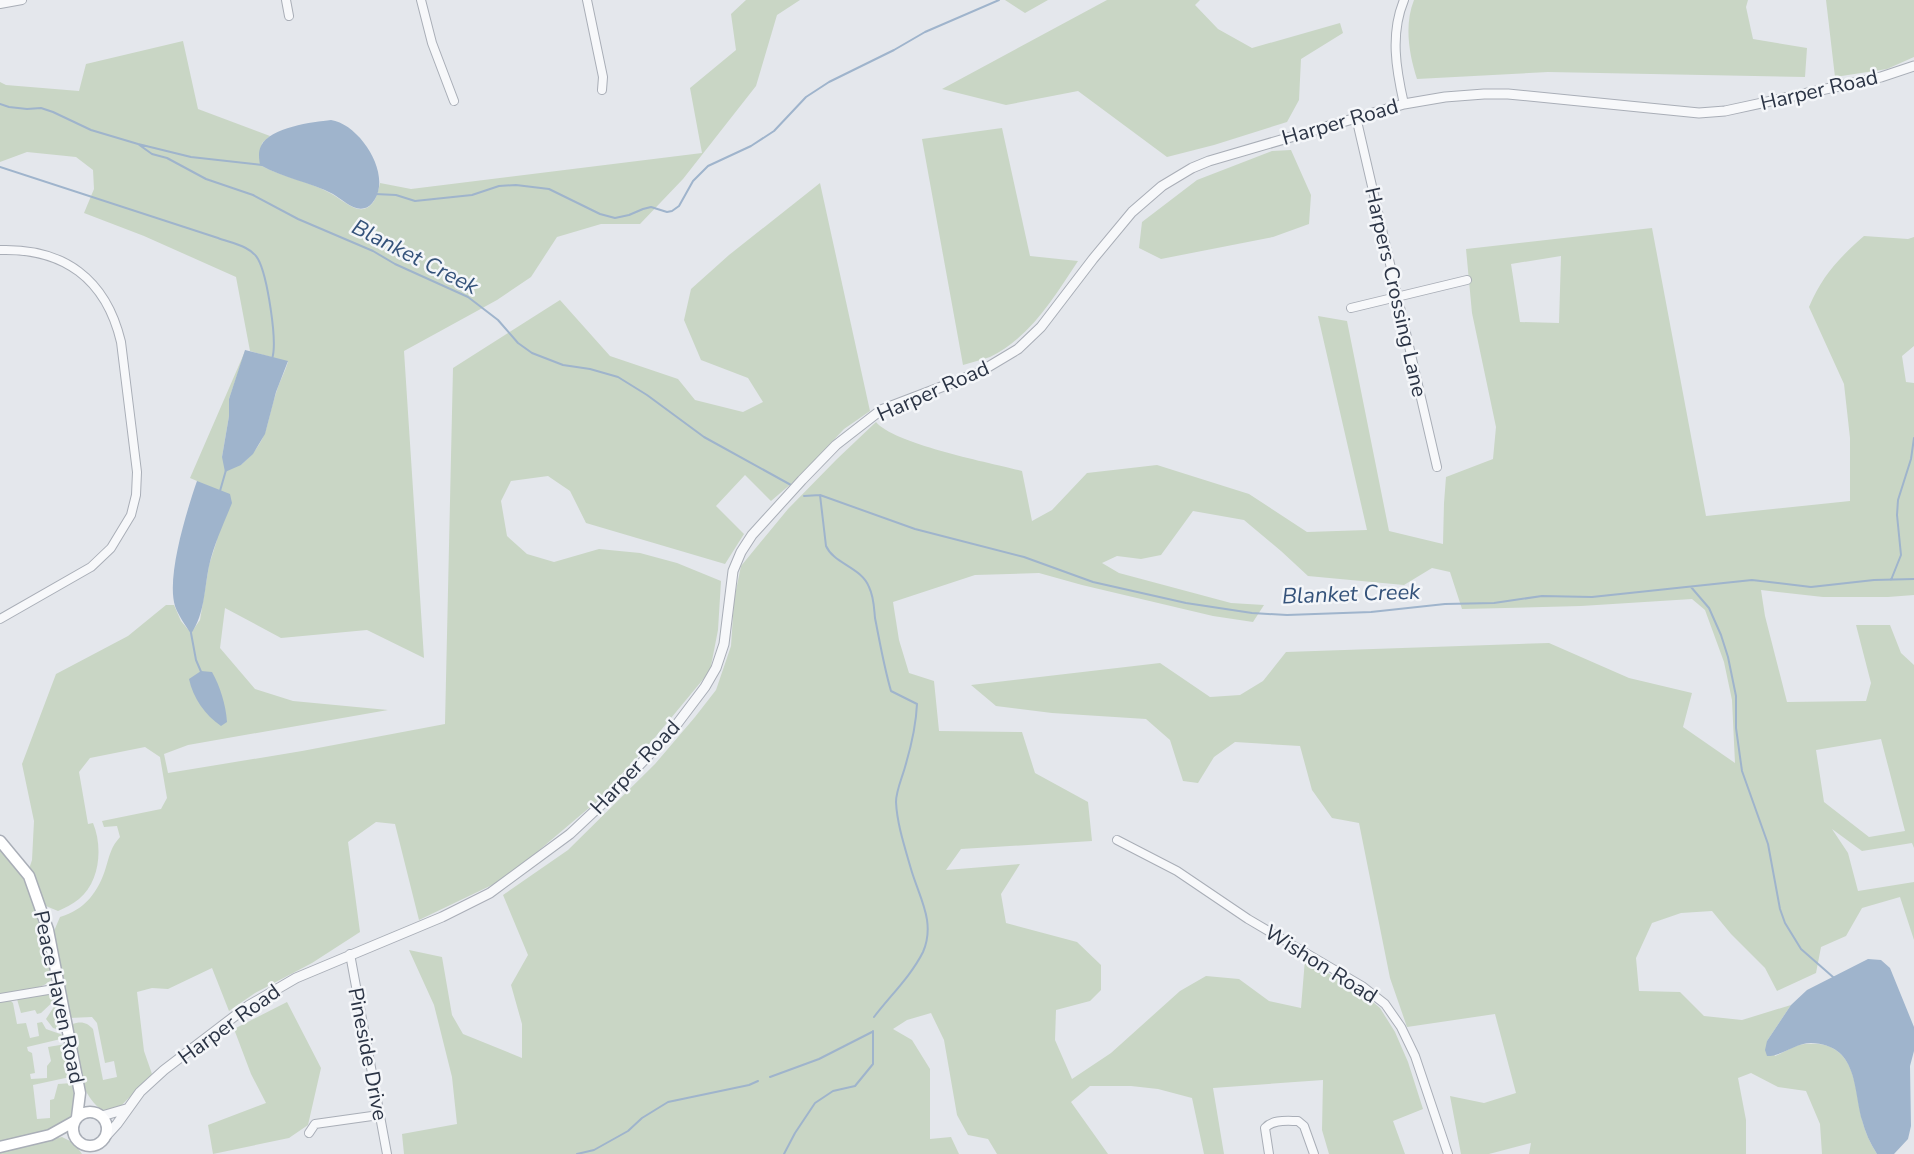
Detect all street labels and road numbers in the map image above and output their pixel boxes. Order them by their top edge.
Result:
street label: Harper Road [1757,63,1881,117]
street label: Harper Road [1279,92,1401,152]
street label: Harpers Crossing Lane [1358,184,1434,400]
street label: Harper Road [873,354,993,428]
street label: Harper Road [584,714,686,820]
street label: Peace Haven Road [27,908,91,1086]
street label: Wishon Road [1259,918,1383,1010]
street label: Harper Road [172,977,286,1071]
street label: Pineside Drive [341,985,395,1123]

